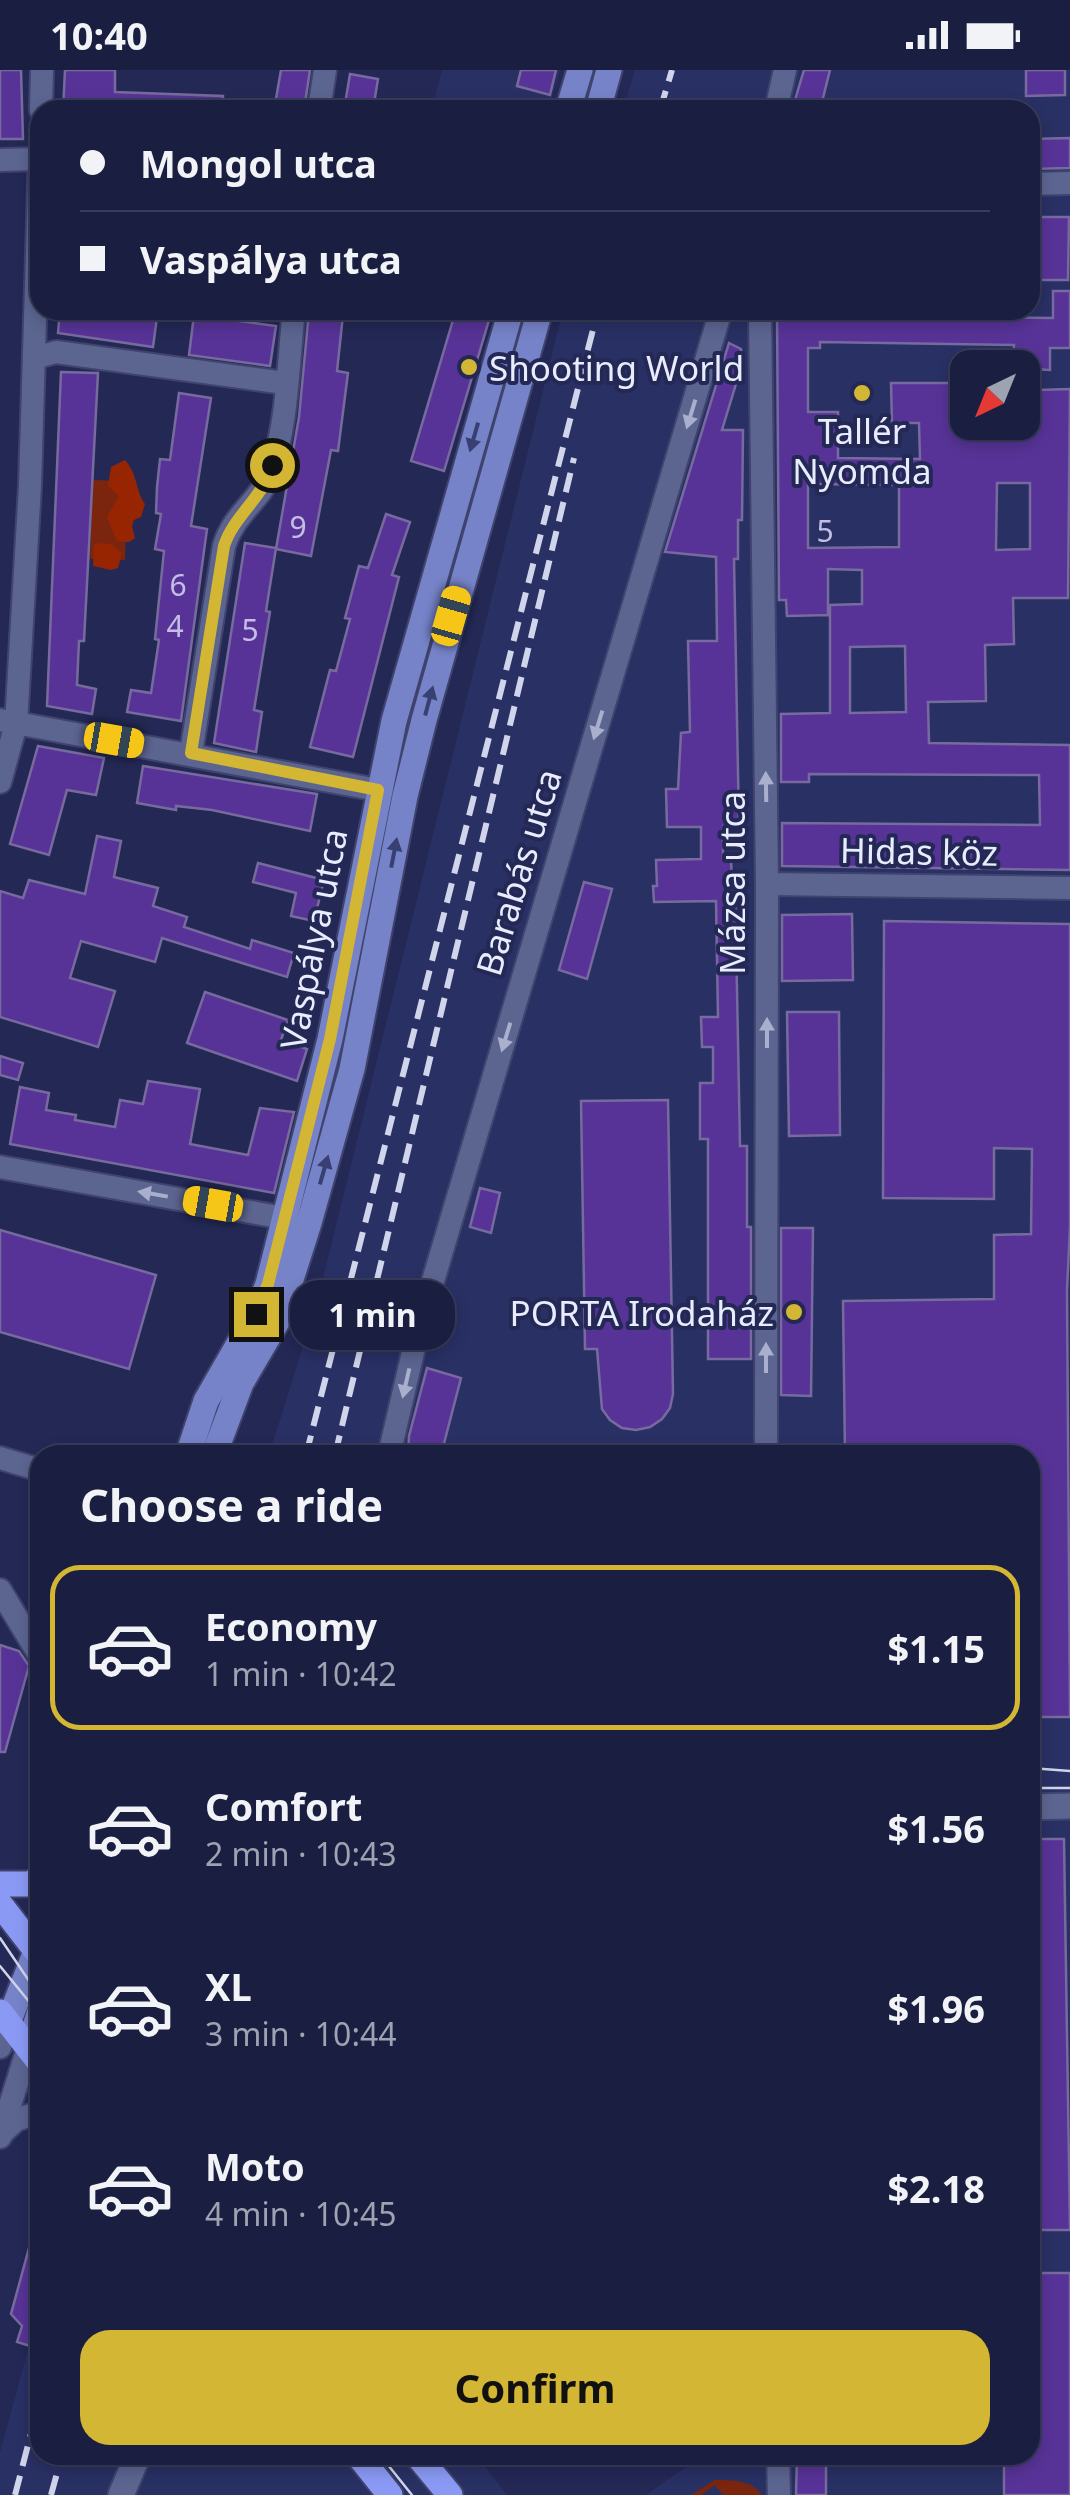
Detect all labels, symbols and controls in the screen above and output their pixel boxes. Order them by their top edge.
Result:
text: 10:40 [50,9,148,61]
text: Mongol utca [140,137,377,189]
text: Vaspálya utca [140,233,402,285]
place label: Shooting World [489,344,744,391]
north arrow [950,350,1040,440]
map controls [950,350,1040,440]
marker: Shooting World [458,356,480,378]
marker: Tallér Nyomda [851,382,873,404]
one-way arrow [683,399,698,429]
place label: Tallér Nyomda [792,407,932,494]
one-way arrow [466,422,481,453]
route start [250,443,295,488]
house number: 9 [289,506,307,547]
house number: 5 [816,510,834,551]
house number: 6 [169,564,187,605]
car [428,583,474,649]
house number: 4 [166,605,184,646]
house number: 5 [241,609,259,650]
one-way arrow [421,686,437,717]
one-way arrow [590,710,605,741]
car [82,720,146,760]
street label: Barabás utca [464,763,572,981]
one-way arrow [758,770,774,802]
street label: Mázsa utca [708,791,755,975]
street label: Vaspálya utca [269,824,357,1054]
street label: Hidas köz [840,826,998,876]
one-way arrow [387,837,403,868]
one-way arrow [759,1016,775,1048]
one-way arrow [498,1022,513,1053]
one-way arrow [317,1154,332,1185]
car [181,1184,245,1224]
one-way arrow [137,1186,169,1201]
callout: 1 min [291,1279,456,1349]
place label: PORTA Irodaház [510,1289,774,1336]
route end [234,1292,279,1337]
text: 1 min [328,1293,417,1336]
marker: PORTA Irodaház [783,1301,805,1323]
one-way arrow [758,1341,774,1373]
one-way arrow [398,1368,413,1399]
text: Choose a ride [80,1474,383,1535]
text: Economy [205,1600,377,1652]
icon: car [85,1603,175,1693]
text: $1.15 [887,1622,985,1674]
text: 1 min · 10:42 [205,1652,397,1695]
text: Comfort [205,1780,362,1832]
icon: car [85,1783,175,1873]
text: $1.56 [887,1802,985,1854]
text: 2 min · 10:43 [205,1832,397,1875]
text: XL [205,1960,252,2012]
icon: car [85,1963,175,2053]
text: $1.96 [887,1982,985,2034]
text: 3 min · 10:44 [205,2012,397,2055]
text: Moto [205,2140,305,2192]
icon: car [85,2143,175,2233]
text: $2.18 [887,2162,985,2214]
text: 4 min · 10:45 [205,2192,397,2235]
button: Confirm [80,2330,990,2445]

